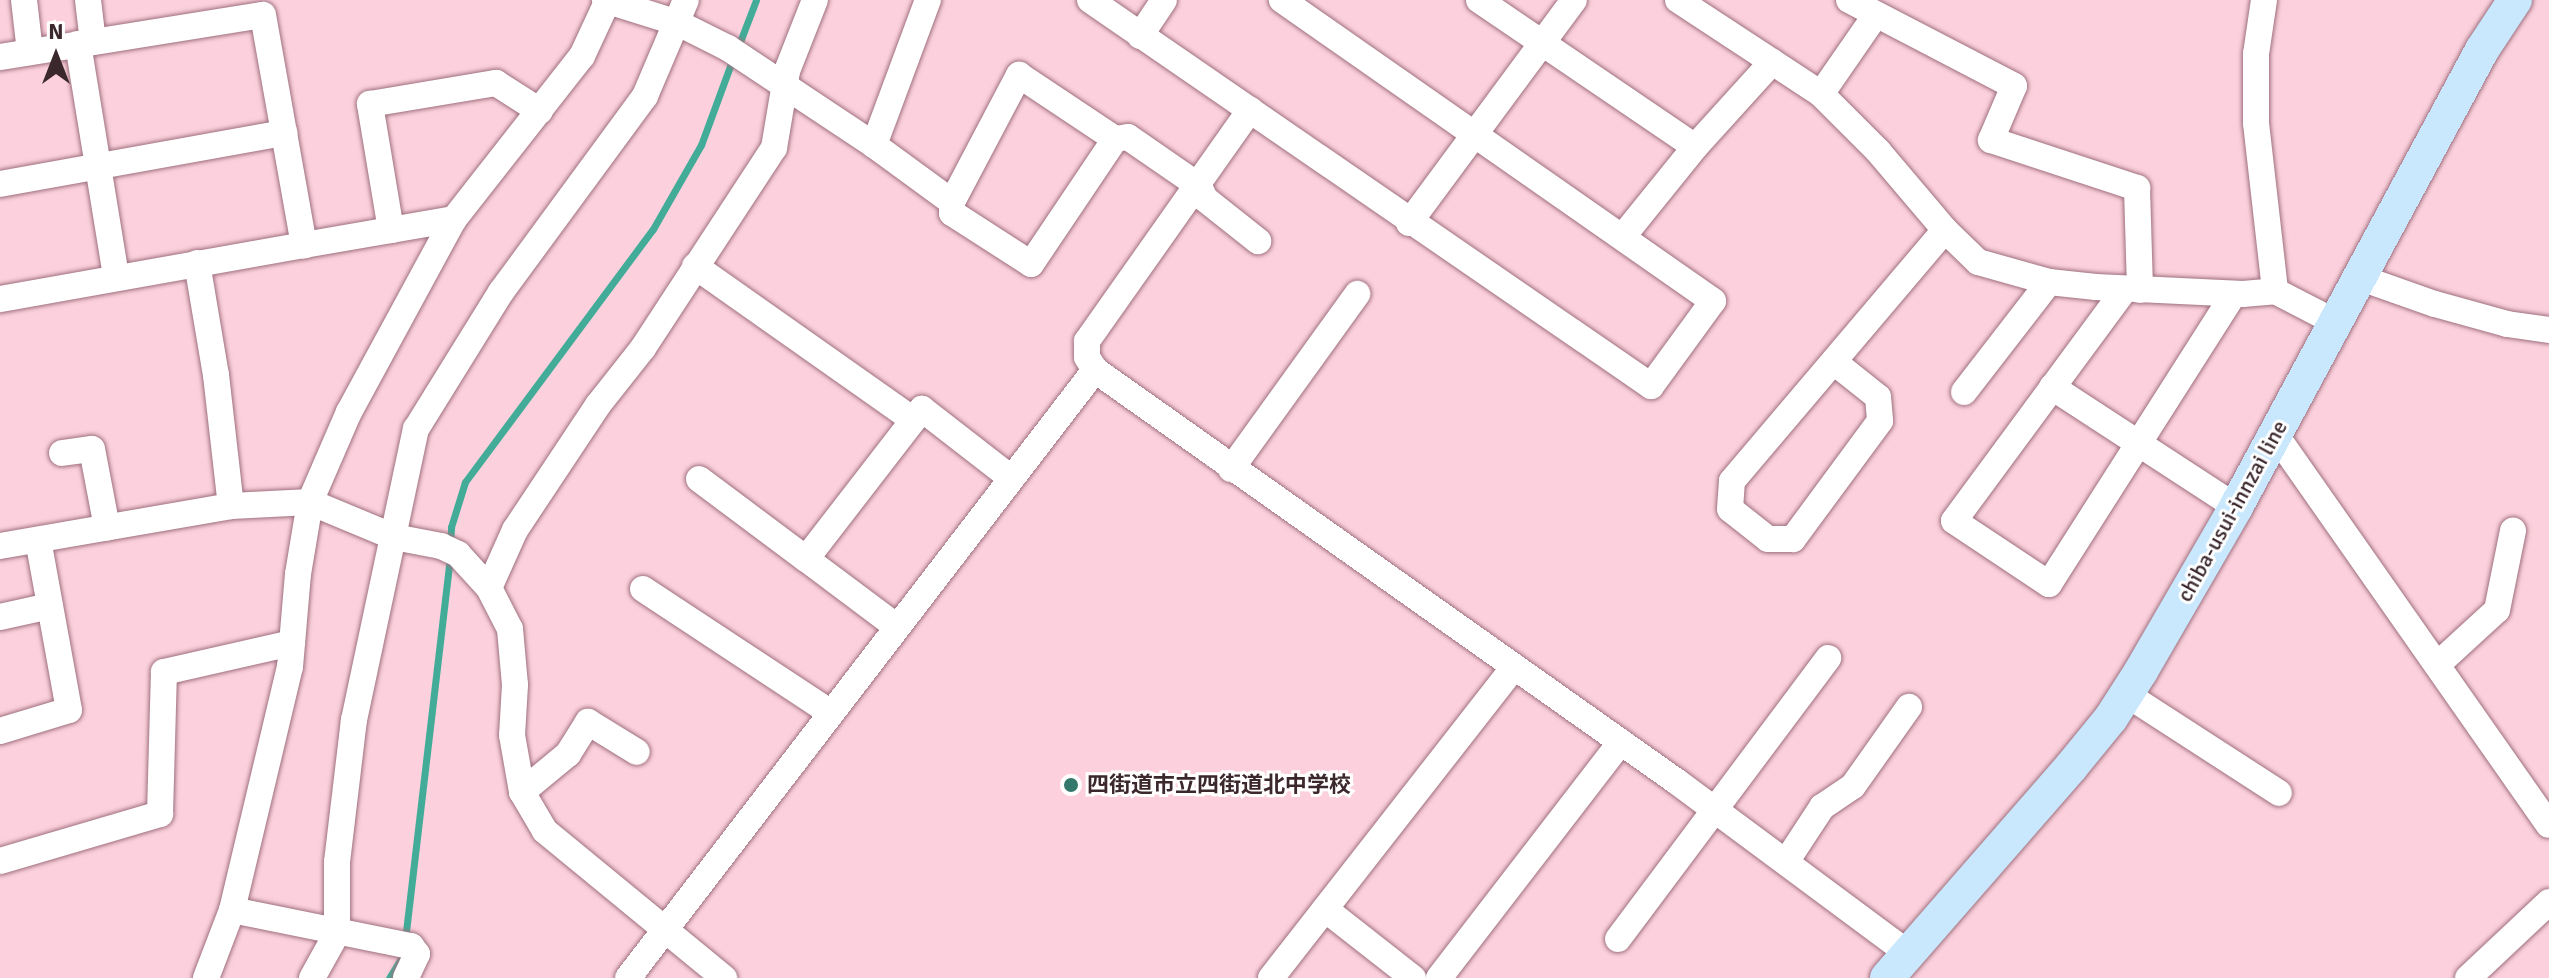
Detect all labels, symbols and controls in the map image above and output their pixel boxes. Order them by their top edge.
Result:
north arrow [16,16,96,96]
text: N [48,18,64,45]
street label: chiba-usui-innzai line [2171,416,2293,606]
place label: 四街道市立四街道北中学校 [1087,772,1351,798]
marker: 四街道市立四街道北中学校 [1062,776,1080,794]

